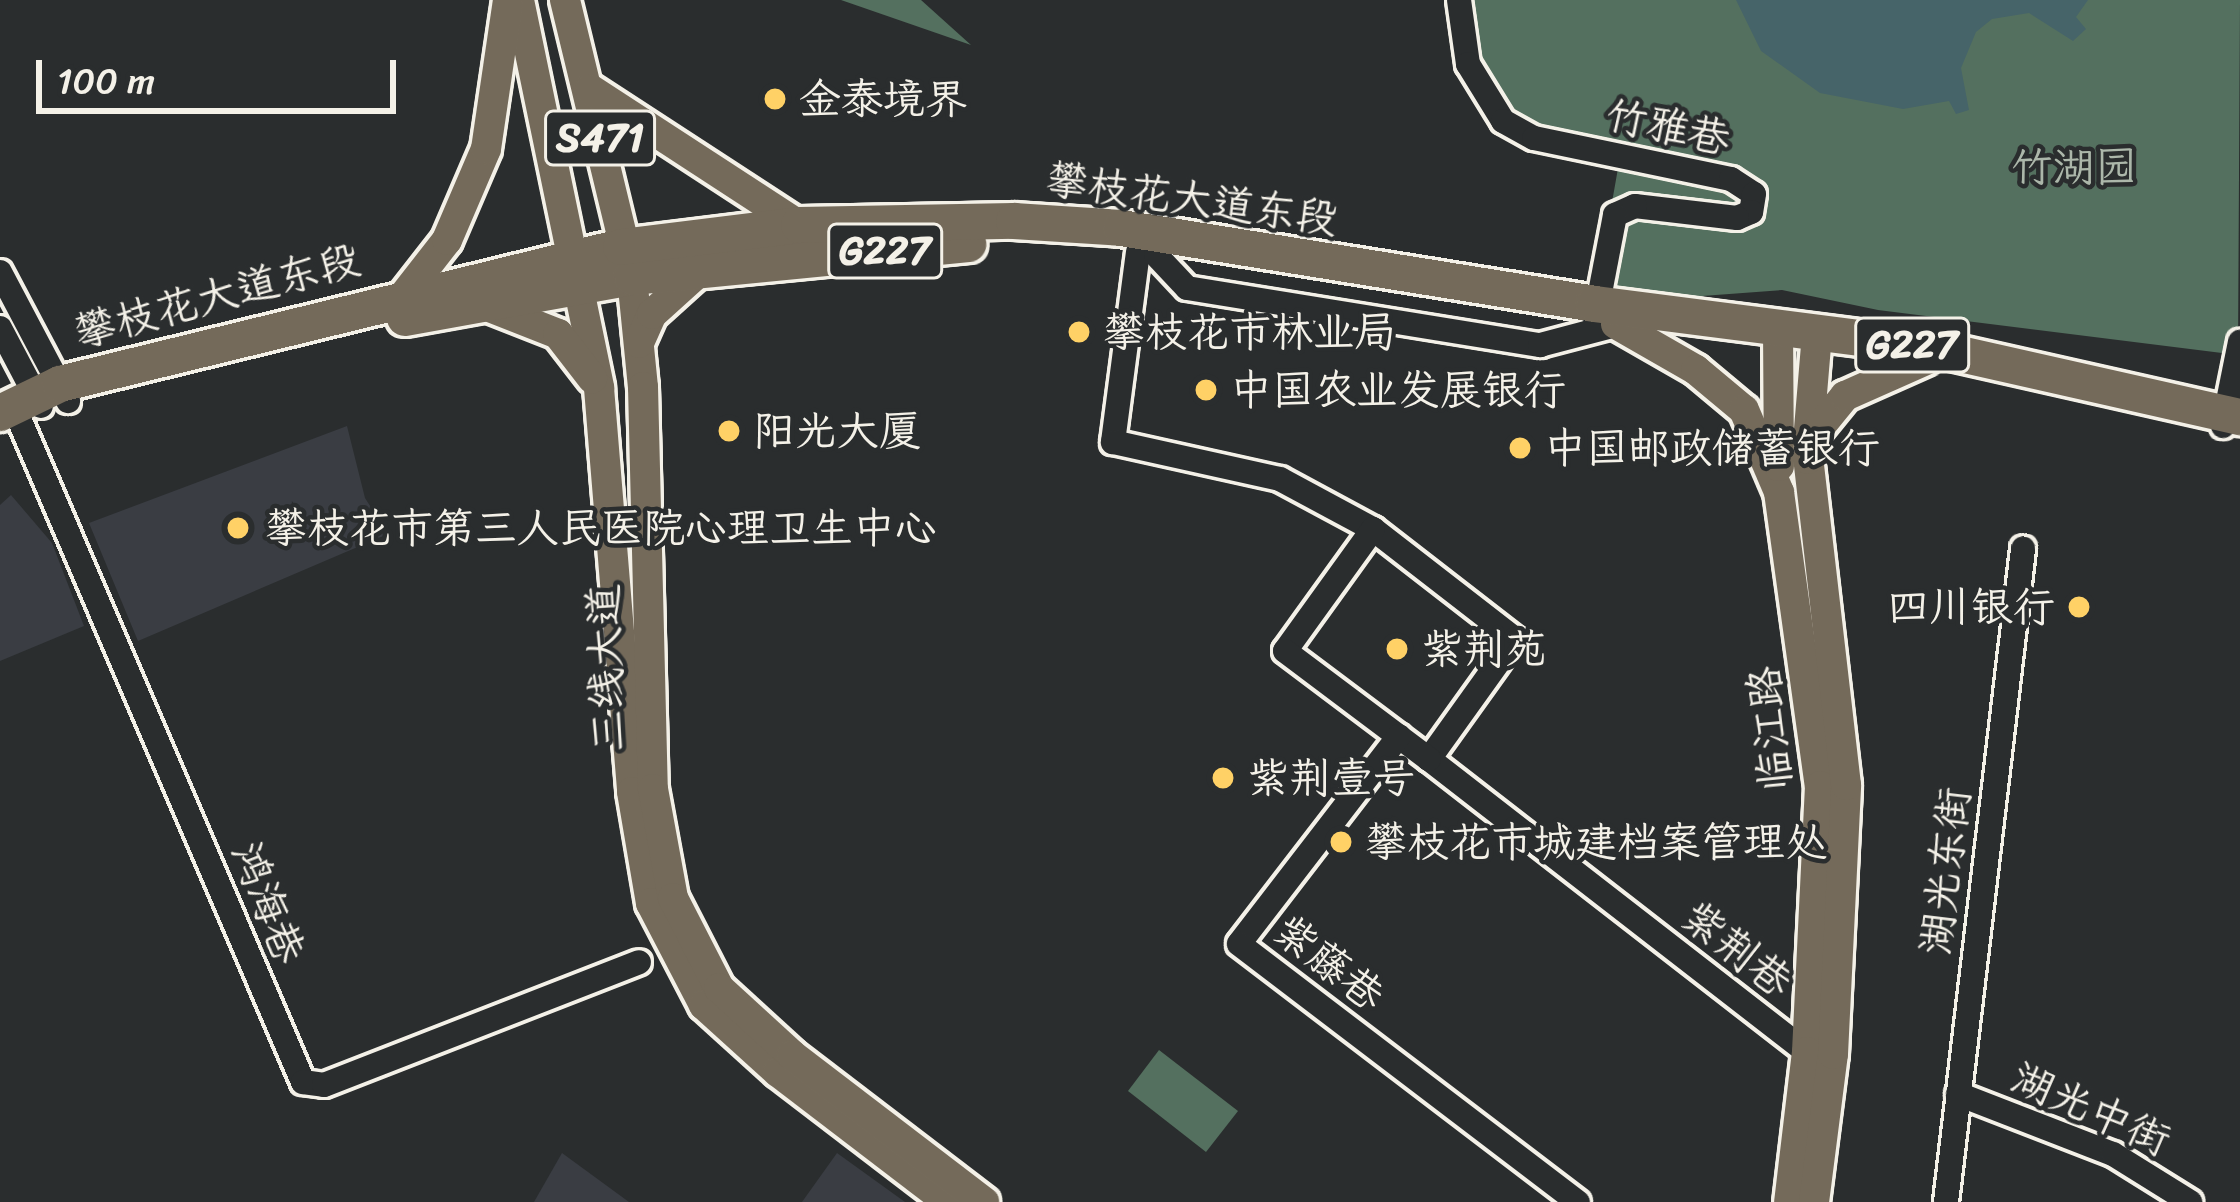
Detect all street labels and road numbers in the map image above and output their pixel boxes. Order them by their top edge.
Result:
street label: 竹雅巷 [1601,89,1735,165]
road number: S471 [543,105,657,171]
street label: 攀枝花大道东段 [1043,154,1341,244]
road number: G227 [825,218,945,284]
street label: 攀枝花大道东段 [68,234,366,358]
road number: G227 [1852,312,1972,378]
street label: 三线大道 [578,583,634,753]
street label: 临江路 [1738,664,1802,794]
street label: 湖光东街 [1910,785,1980,957]
street label: 鸿海巷 [221,835,315,971]
street label: 紫荆巷 [1672,890,1802,1008]
street label: 紫藤巷 [1264,904,1394,1022]
street label: 湖光中街 [2004,1052,2178,1166]

